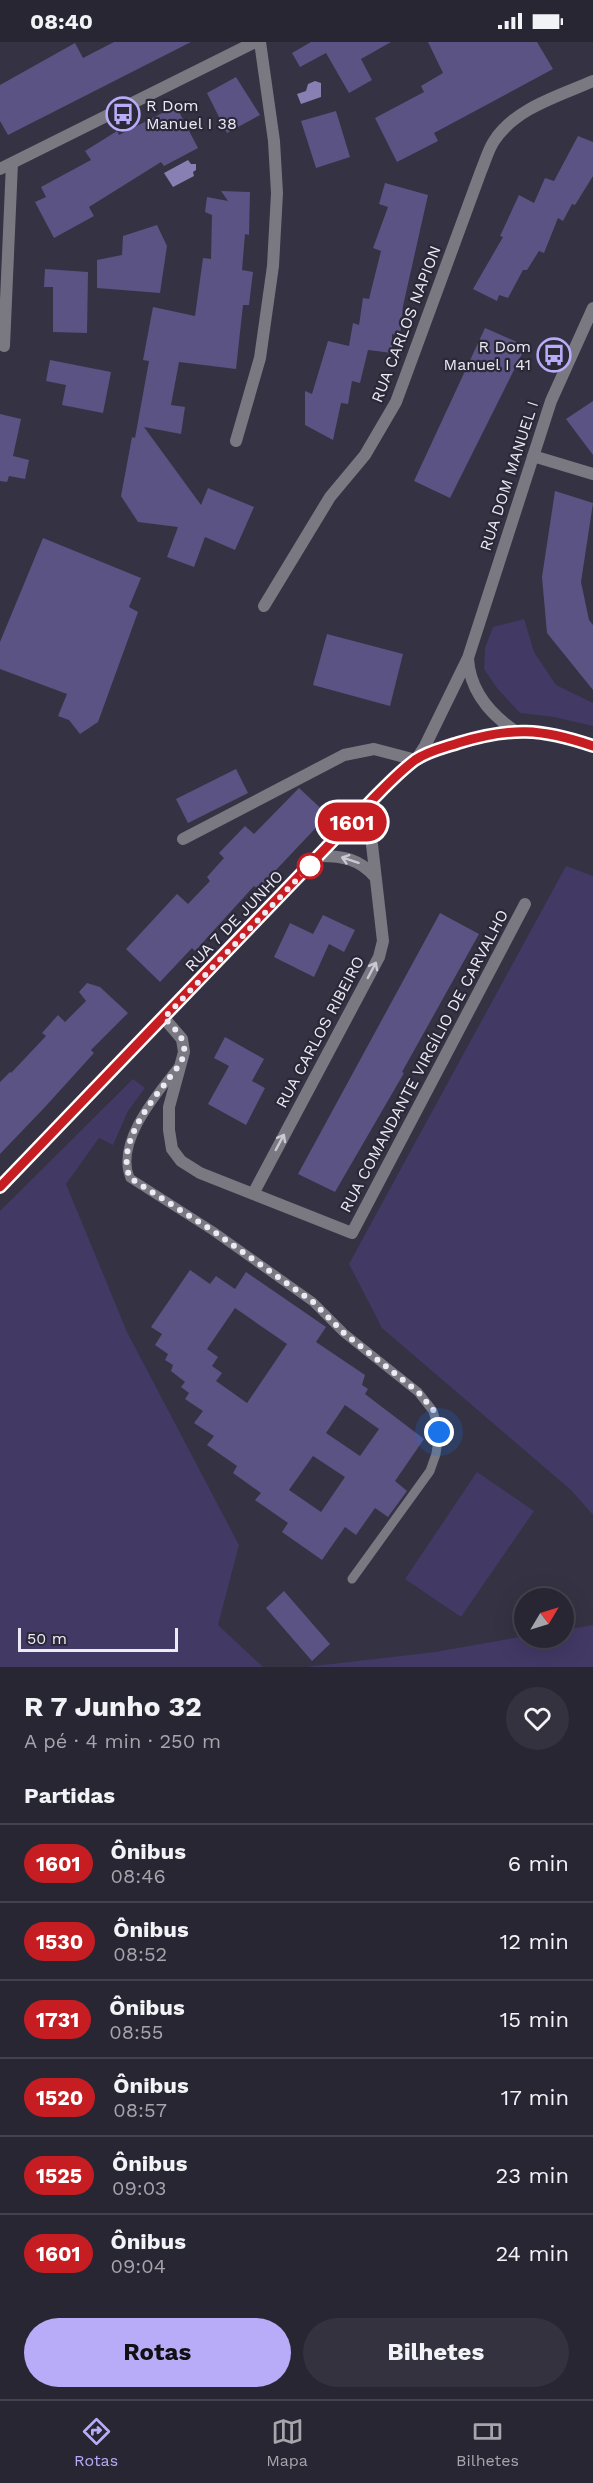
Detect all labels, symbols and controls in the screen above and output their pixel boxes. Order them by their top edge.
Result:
text: 08:40 [30,9,93,34]
bus stop icon: R Dom Manuel I 38 [105,96,141,132]
place label: R Dom Manuel I 38 [146,96,237,133]
street label: RUA CARLOS NAPION [367,243,445,405]
place label: R Dom Manuel I 41 [444,337,531,374]
bus stop icon: R Dom Manuel I 41 [536,337,572,373]
street label: RUA DOM MANUEL I [476,399,542,553]
line badge: 1601 [310,802,394,842]
text: 1601 [330,810,374,835]
unlabelled marker [297,853,323,879]
one-way arrow [341,853,360,864]
street label: RUA 7 DE JUNHO [181,867,287,975]
street label: RUA COMANDANTE VIRGÍLIO DE CARVALHO [336,906,512,1216]
street label: RUA CARLOS RIBEIRO [272,953,368,1111]
one-way arrow [366,962,378,979]
one-way arrow [275,1134,286,1152]
your location [424,1417,454,1447]
north arrow [514,1588,574,1648]
map controls [514,1588,574,1648]
scale bar [18,1625,178,1652]
text: 50 m [27,1629,67,1648]
button: heart [506,1687,569,1750]
text: R 7 Junho 32 [24,1690,202,1723]
text: A pé · 4 min · 250 m [24,1729,221,1753]
text: Partidas [24,1783,115,1808]
text: Ônibus [111,1839,186,1864]
text: 1601 [36,1851,81,1876]
text: 6 min [508,1851,569,1876]
text: 08:46 [111,1864,166,1888]
text: Ônibus [113,1917,189,1942]
text: 1530 [36,1929,83,1954]
text: 12 min [500,1929,569,1954]
text: 08:52 [113,1942,167,1966]
text: Ônibus [109,1995,185,2020]
text: 1731 [36,2007,79,2032]
text: 15 min [500,2007,569,2032]
text: 08:55 [109,2020,163,2044]
text: Ônibus [113,2073,189,2098]
text: 1520 [36,2085,83,2110]
text: 17 min [501,2085,569,2110]
text: 08:57 [113,2098,167,2122]
text: Ônibus [112,2151,187,2176]
text: 1525 [36,2163,82,2188]
text: 23 min [495,2163,569,2188]
text: 09:03 [112,2176,166,2200]
text: Ônibus [111,2229,186,2254]
text: 1601 [36,2241,81,2266]
text: 24 min [495,2241,569,2266]
text: 09:04 [111,2254,166,2278]
button: Rotas [24,2318,291,2387]
button: Bilhetes [303,2318,569,2387]
tab: Rotas [74,2415,118,2470]
tab: Mapa [266,2415,308,2470]
tab: Bilhetes [456,2415,519,2470]

